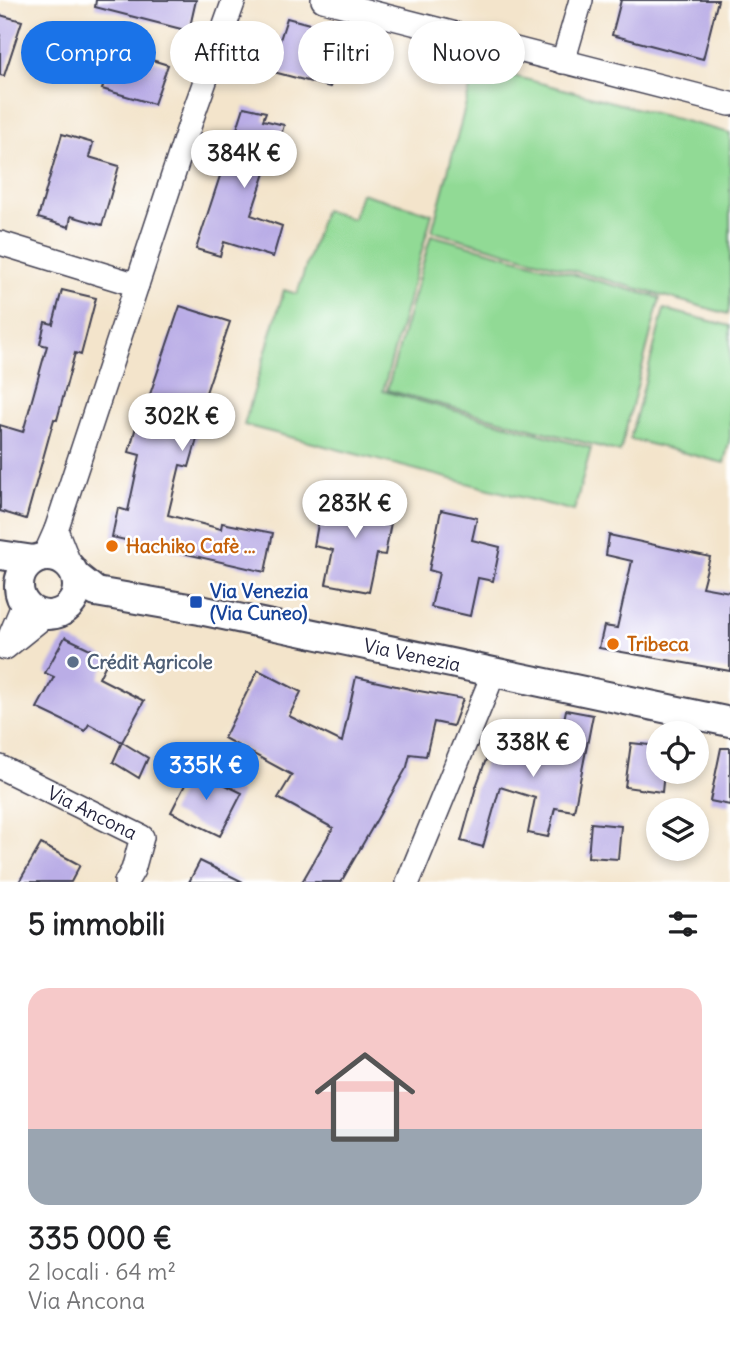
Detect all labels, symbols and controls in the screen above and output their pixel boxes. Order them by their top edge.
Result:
chip: Compra [21,21,156,84]
chip: Affitta [170,21,284,84]
chip: Filtri [298,21,394,84]
chip: Nuovo [408,21,525,84]
pin: 384K € [187,130,301,190]
text: 384K € [207,138,281,167]
pin: 302K € [125,393,239,453]
text: 302K € [144,401,220,430]
pin: 283K € [298,480,412,540]
text: 283K € [318,488,392,517]
place label: Hachiko Cafè ... [126,534,256,558]
marker: Hachiko Cafè ... [104,538,120,554]
place label: Via Venezia (Via Cuneo) [210,579,308,625]
marker: Via Venezia (Via Cuneo) [188,594,204,610]
place label: Tribeca [627,632,689,656]
street label: Via Venezia [362,633,463,677]
marker: Tribeca [605,636,621,652]
place label: Crédit Agricole [87,650,213,674]
marker: Crédit Agricole [65,654,81,670]
pin: 338K € [476,720,590,779]
map controls [646,721,709,861]
button: locate [646,721,709,784]
text: 338K € [496,727,570,756]
pin: 335K € [149,742,263,802]
text: 335K € [169,750,243,779]
street label: Via Ancona [44,780,141,845]
button: layers [646,798,709,861]
text: 5 immobili [28,905,165,943]
icon: filters [664,905,702,943]
icon: home [302,1034,428,1160]
text: 335 000 € [28,1219,172,1257]
text: 2 locali · 64 m² [28,1257,176,1286]
text: Via Ancona [28,1286,145,1315]

